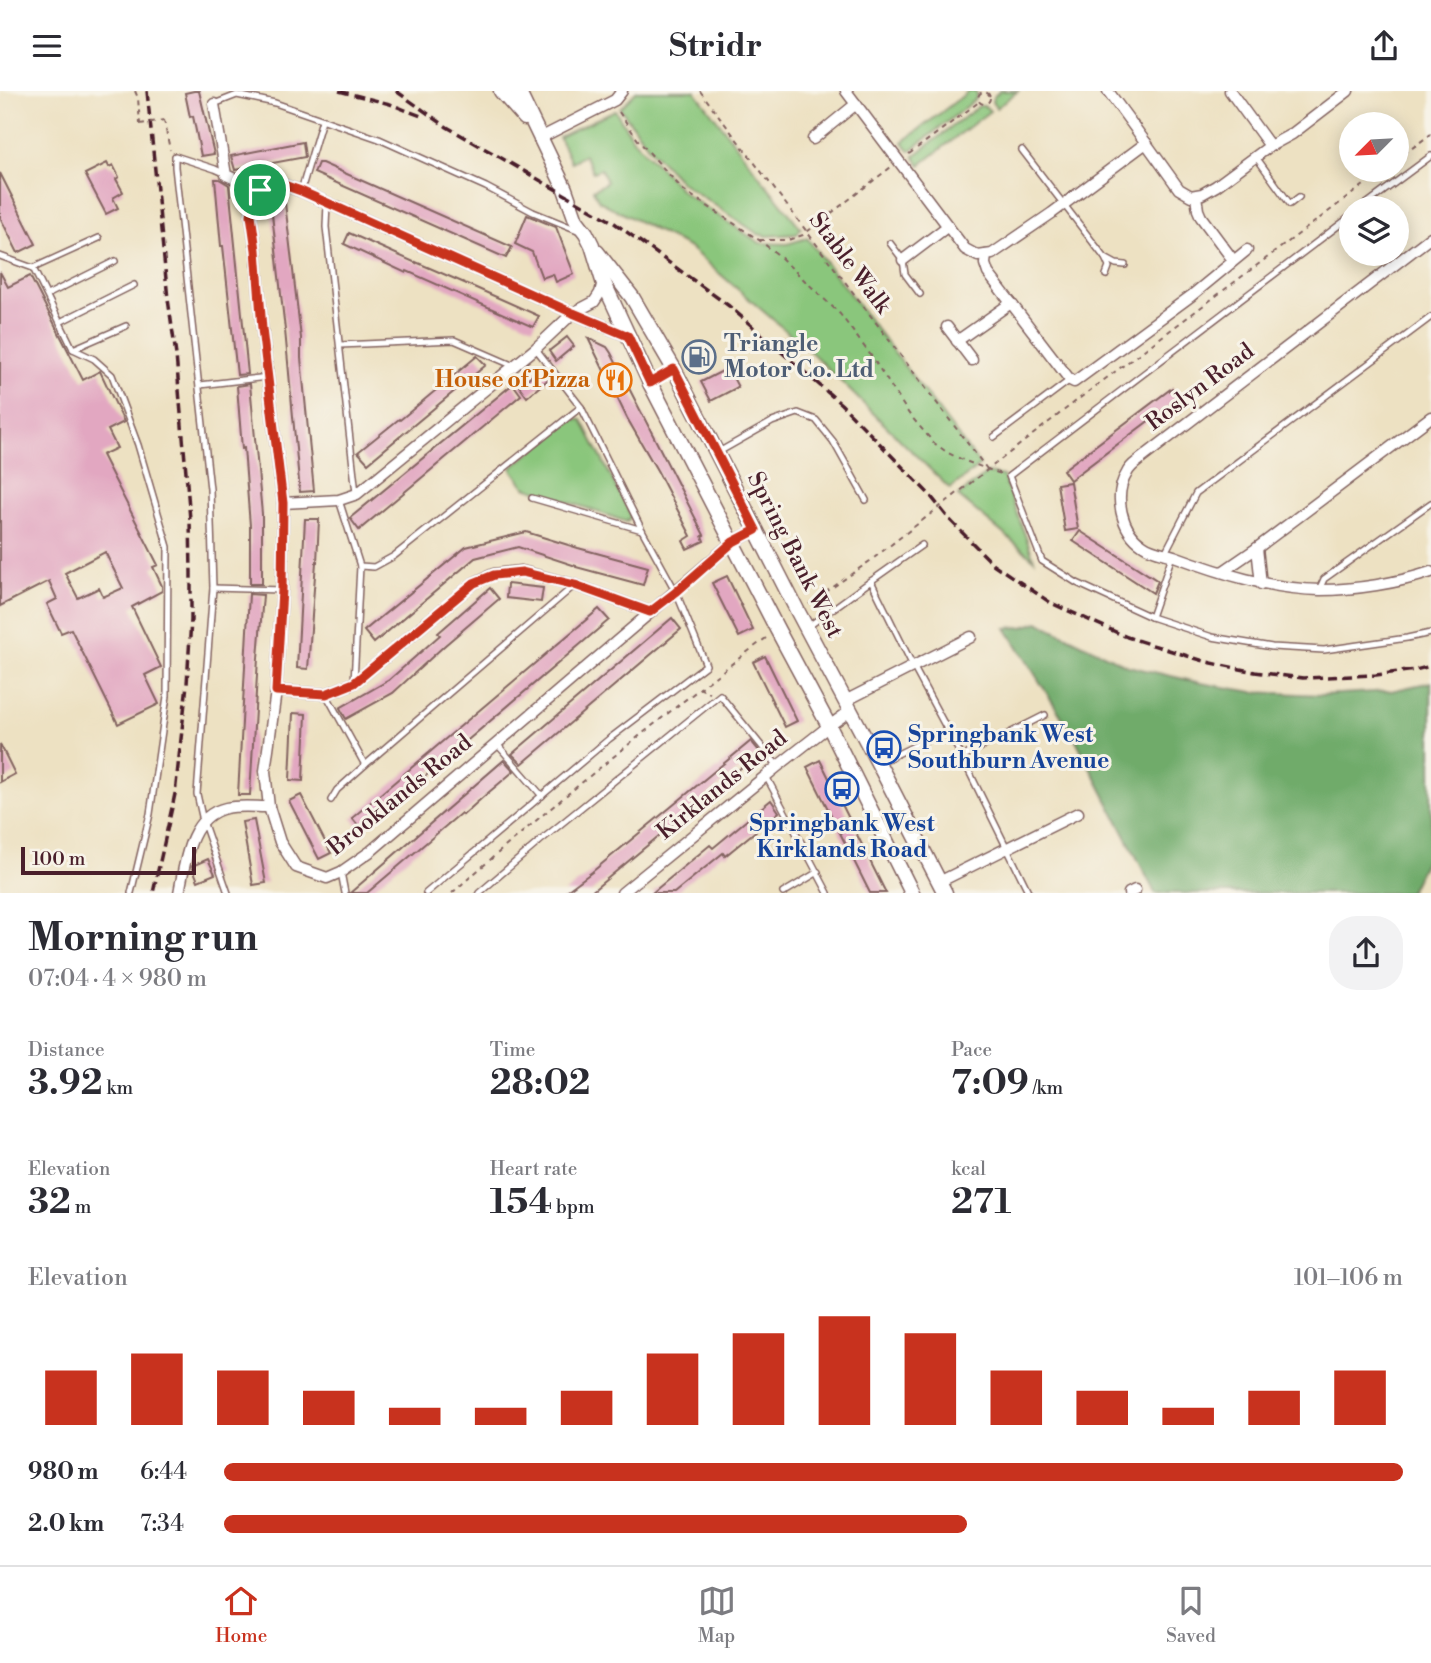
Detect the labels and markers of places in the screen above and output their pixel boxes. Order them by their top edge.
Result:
pin [230,160,290,220]
place label: Triangle Motor Co. Ltd [724,330,875,384]
fuel station icon: Triangle Motor Co. Ltd [680,338,718,376]
restaurant icon: House of Pizza [596,361,634,399]
place label: House of Pizza [435,366,591,394]
place label: Springbank West Southburn Avenue [908,721,1109,775]
bus stop icon: Springbank West Southburn Avenue [865,729,903,767]
bus stop icon: Springbank West Kirklands Road [823,770,861,808]
place label: Springbank West Kirklands Road [749,810,935,864]

